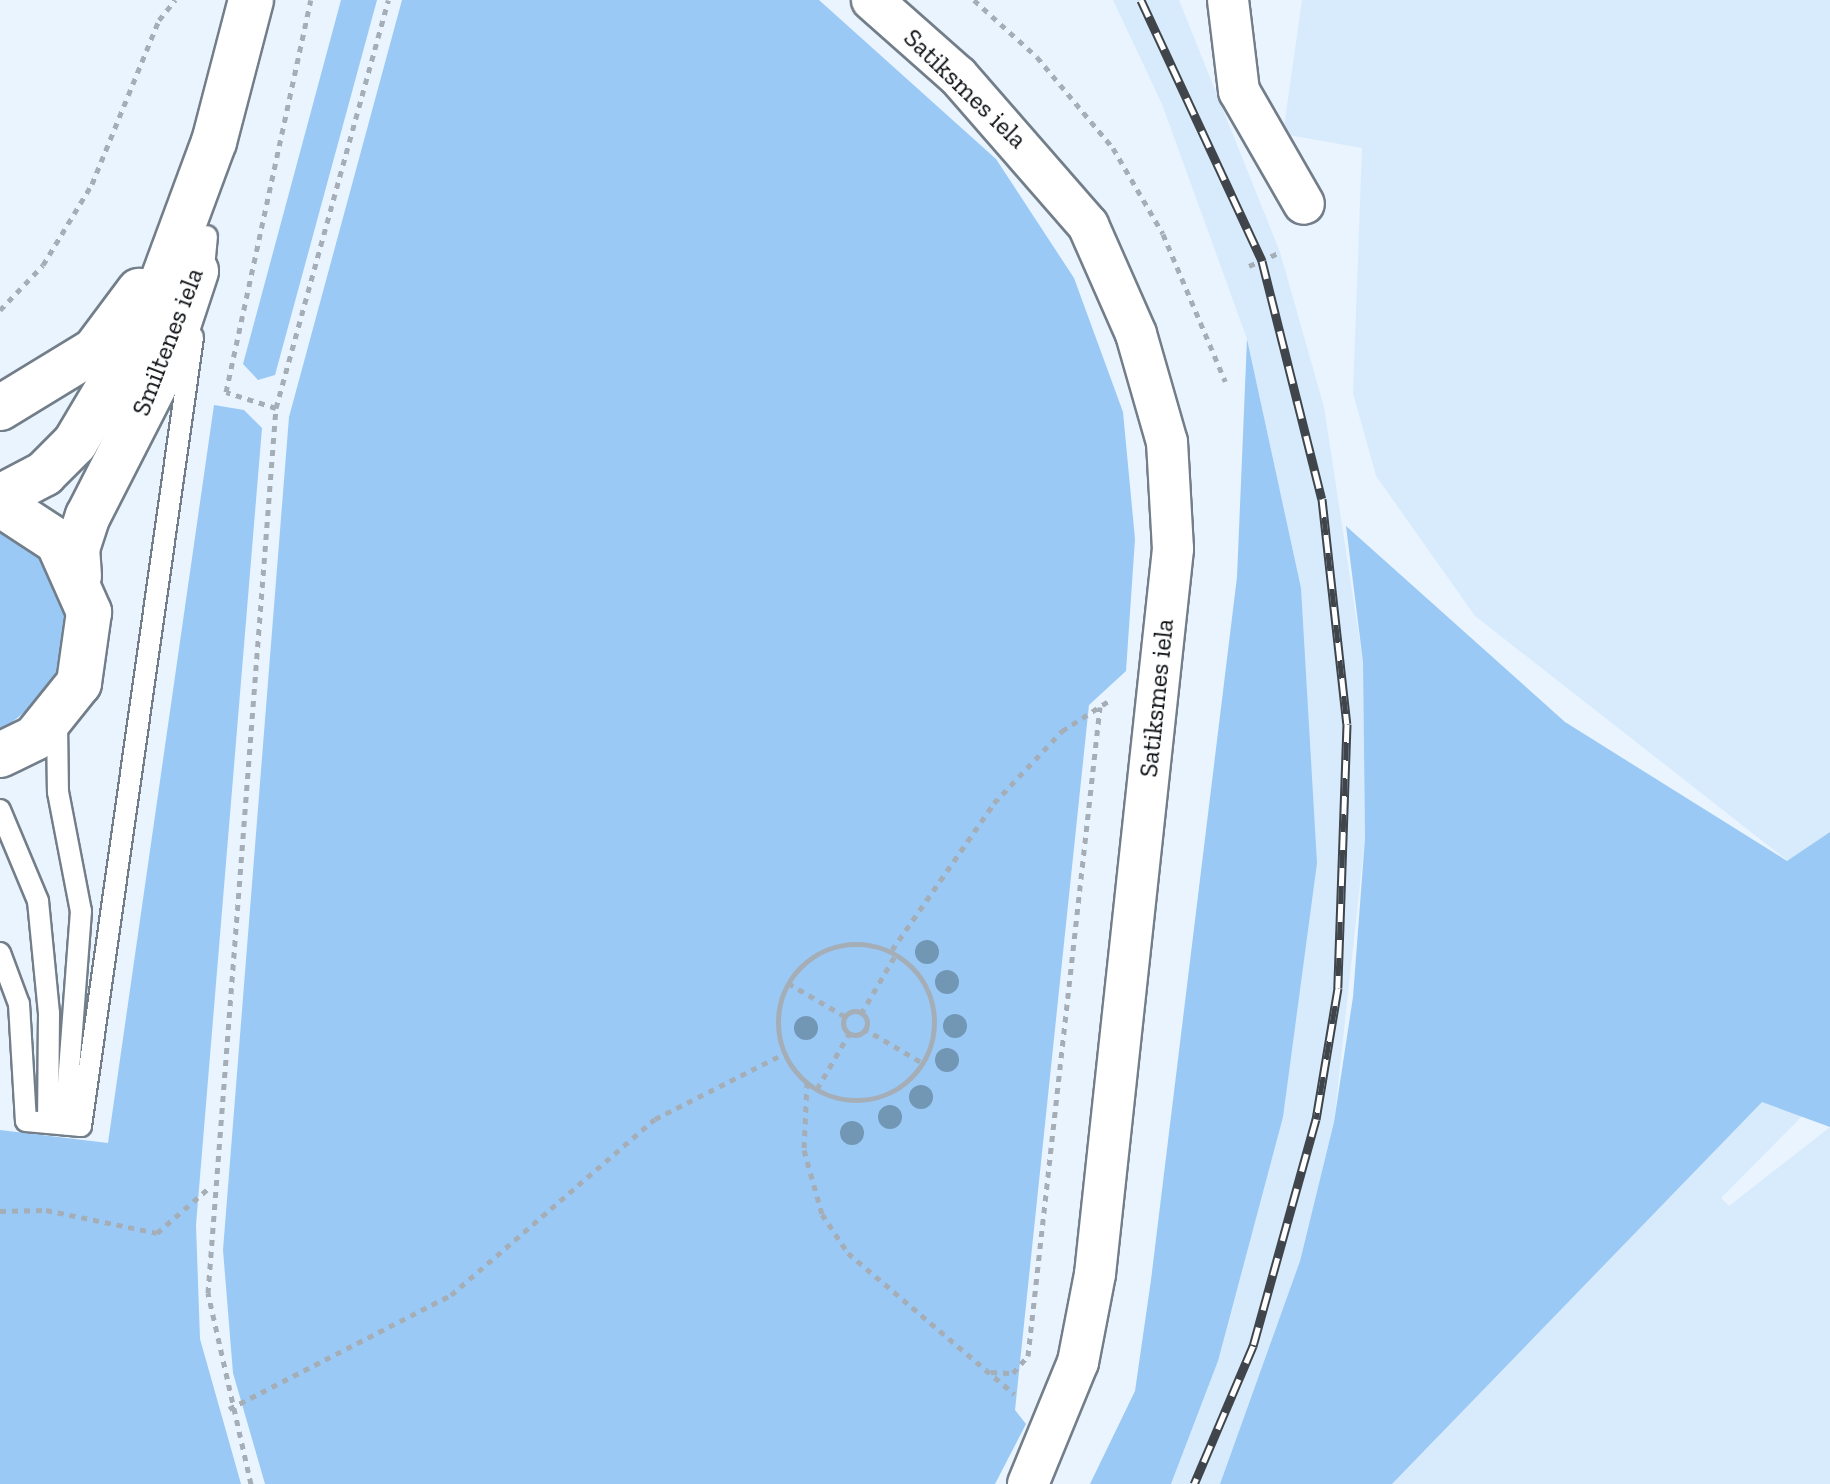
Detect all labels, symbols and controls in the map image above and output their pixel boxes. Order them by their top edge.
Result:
street label: Satiksmes iela [897,22,1033,156]
street label: Smiltenes iela [126,264,210,420]
street label: Satiksmes iela [1133,617,1181,779]

